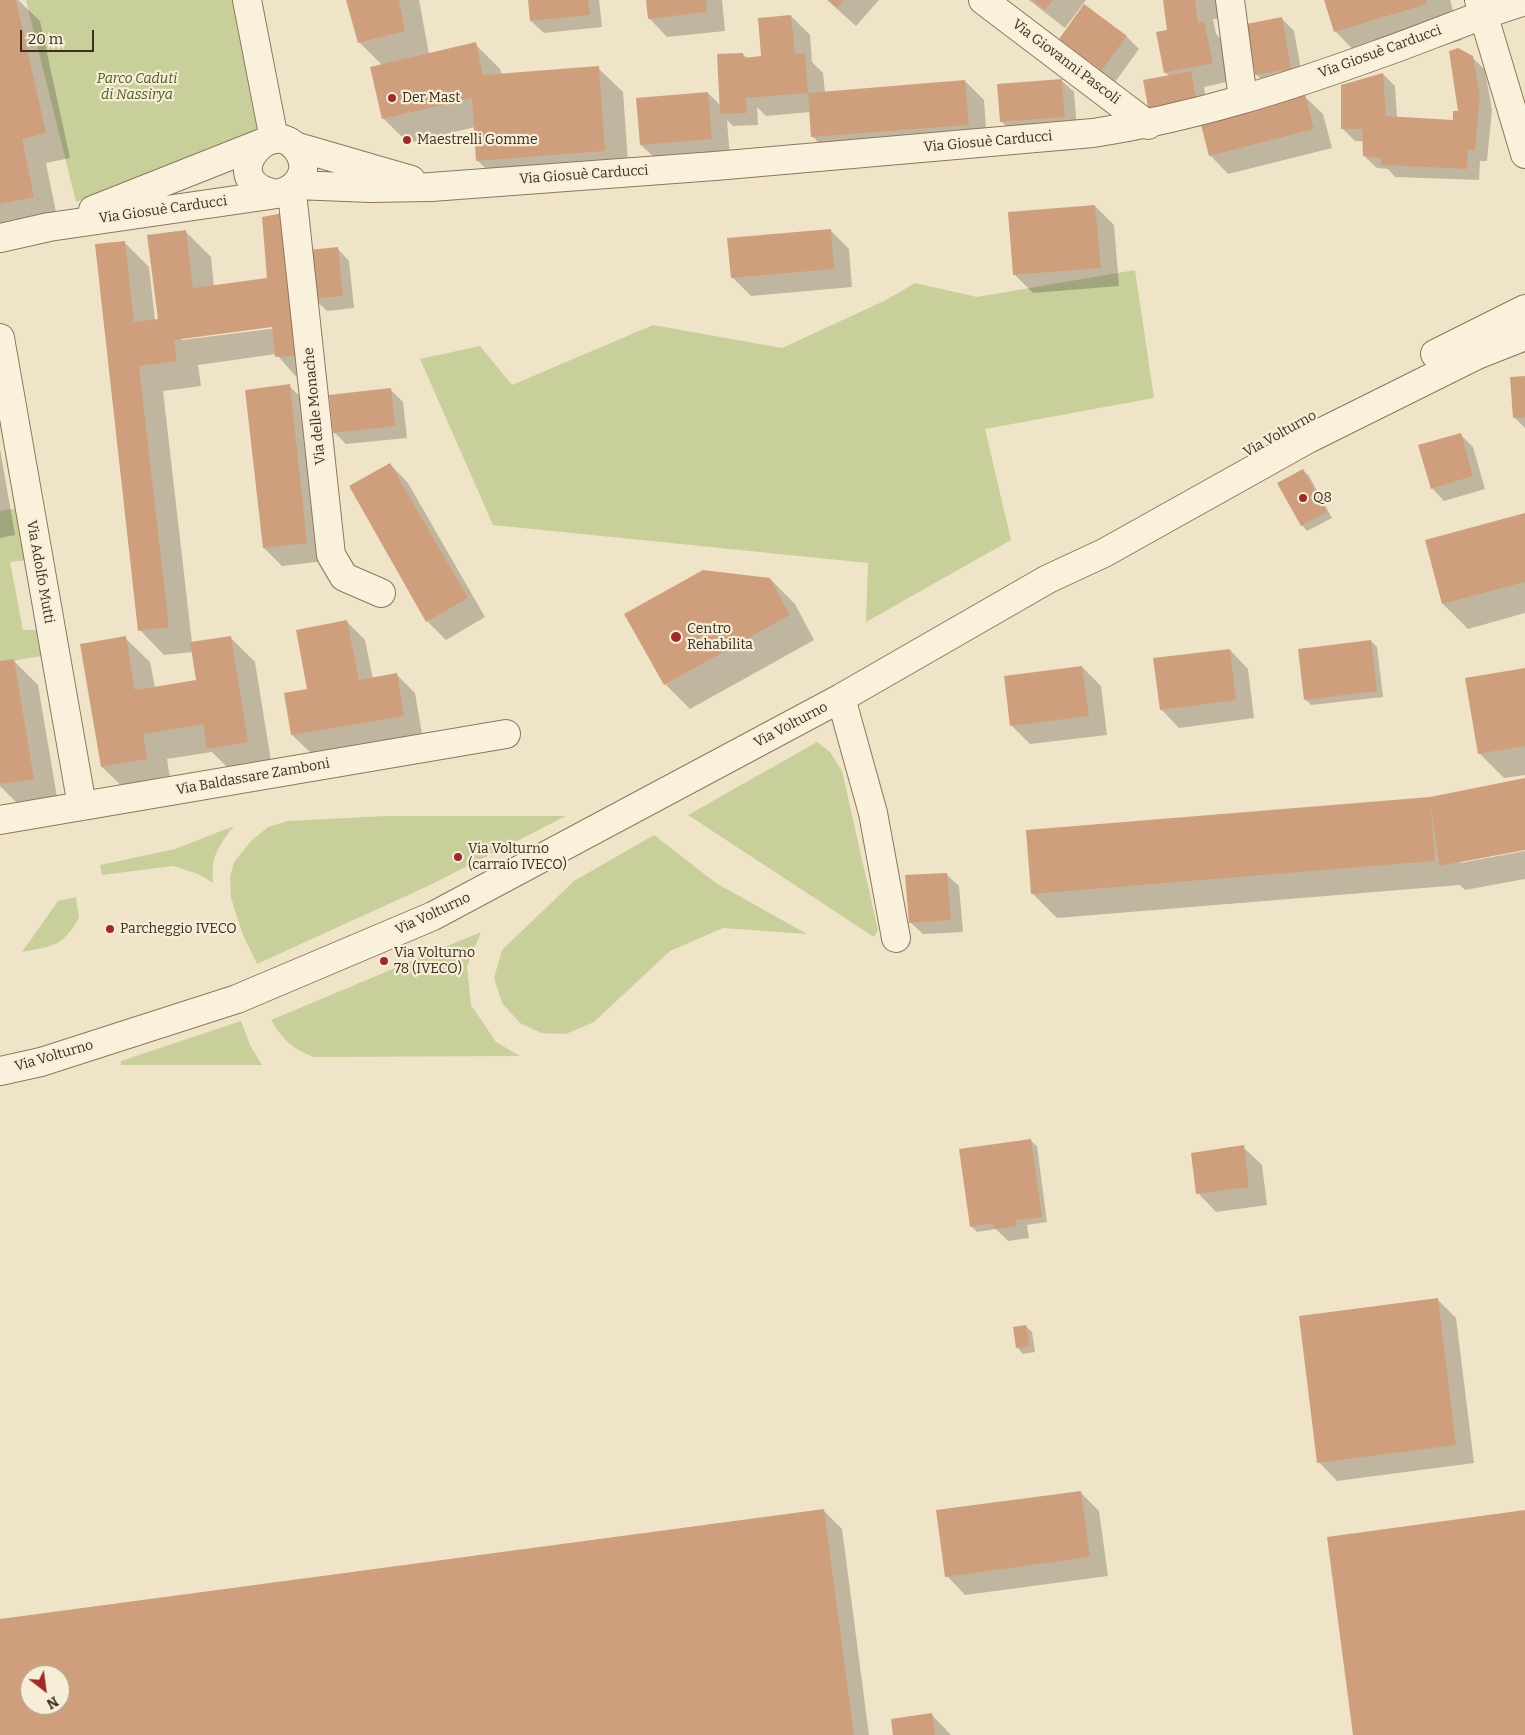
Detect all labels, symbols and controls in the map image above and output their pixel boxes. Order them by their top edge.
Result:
street label: Via Giovanni Pascoli [1009,16,1123,108]
scale bar [22,20,96,52]
street label: Via Giosuè Carducci [1316,22,1444,82]
text: 20 m [28,30,63,48]
park label: Parco Caduti di Nassirya [97,71,177,104]
place label: Der Mast [402,90,460,106]
marker: Der Mast [386,92,398,104]
street label: Via Giosuè Carducci [923,128,1053,156]
place label: Maestrelli Gomme [417,132,538,148]
marker: Maestrelli Gomme [401,134,413,146]
street label: Via Giosuè Carducci [519,162,649,188]
street label: Via Giosuè Carducci [98,193,228,227]
street label: Via delle Monache [300,346,330,466]
street label: Via Volturno [1241,407,1319,461]
place label: Q8 [1313,490,1332,506]
marker: Q8 [1297,492,1309,504]
street label: Via Adolfo Mutti [23,519,57,625]
place label: Centro Rehabilita [687,621,753,654]
marker: Centro Rehabilita [669,630,683,644]
street label: Via Volturno [751,699,831,751]
street label: Via Baldassare Zamboni [175,755,331,799]
place label: Via Volturno (carraio IVECO) [468,841,567,874]
marker: Via Volturno (carraio IVECO) [452,851,464,863]
street label: Via Volturno [393,889,473,939]
place label: Parcheggio IVECO [120,921,237,937]
marker: Parcheggio IVECO [104,923,116,935]
place label: Via Volturno 78 (IVECO) [394,945,475,978]
marker: Via Volturno 78 (IVECO) [378,955,390,967]
street label: Via Volturno [13,1037,95,1075]
north arrow [20,1665,70,1715]
text: N [43,1692,61,1713]

